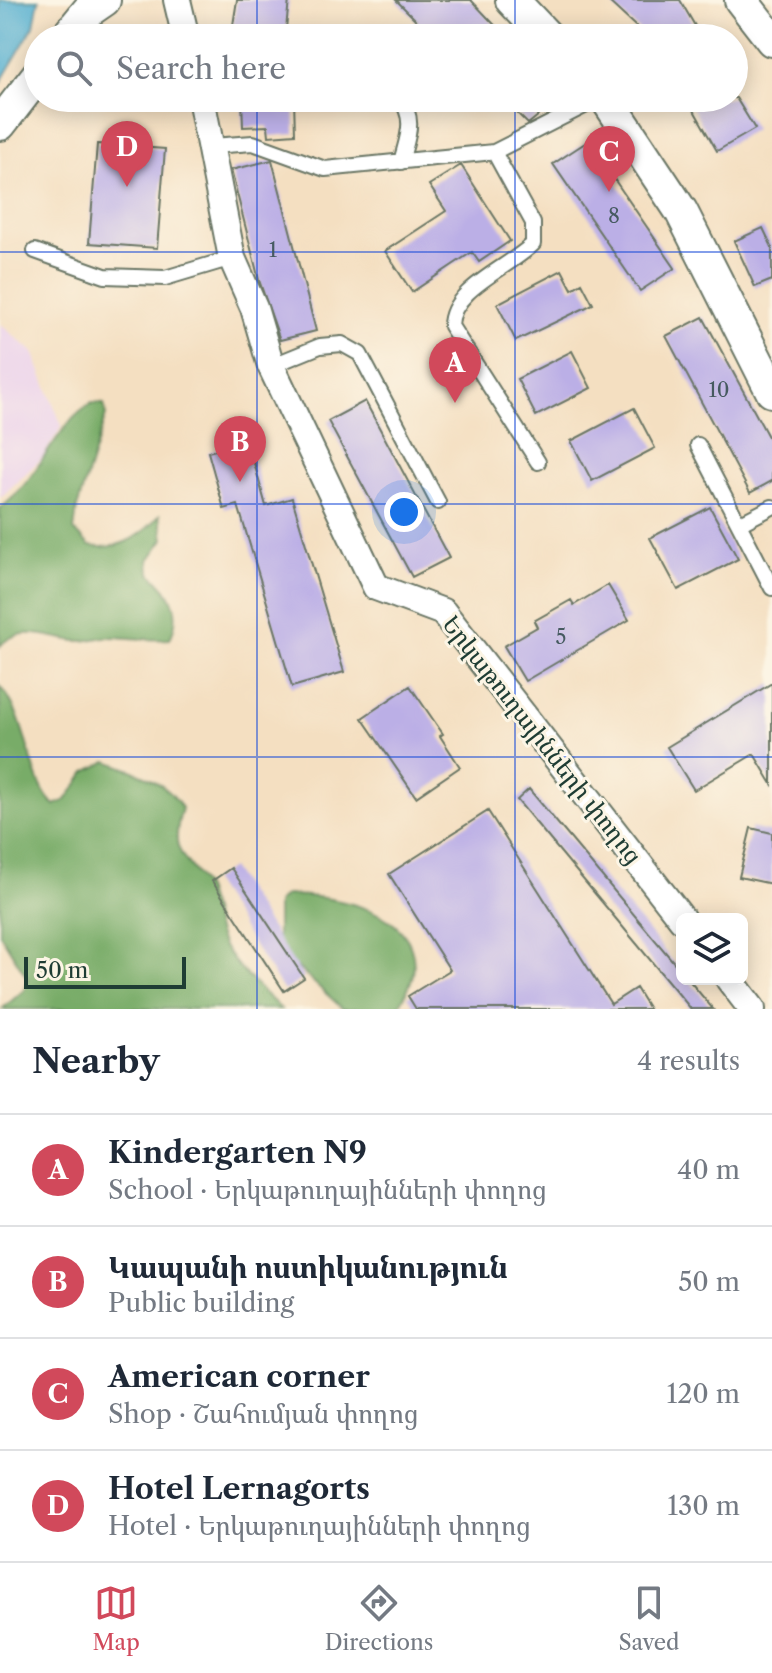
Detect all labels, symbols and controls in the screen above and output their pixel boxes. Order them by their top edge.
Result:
search box [24,24,748,112]
icon: search [52,46,96,90]
text: Search here [116,50,286,87]
pin: D [101,121,153,187]
pin: C [583,126,635,192]
house number: 8 [608,204,620,228]
house number: 1 [269,238,278,262]
pin: A [429,337,481,403]
house number: 10 [708,378,730,402]
pin: B [214,416,266,482]
your location [384,492,424,532]
street label: Երկաթուղայինների փողոց [437,610,648,870]
house number: 5 [556,625,566,649]
map controls [676,913,748,985]
button: layers [676,913,748,985]
scale bar [24,953,186,989]
text: 50 m [36,957,88,984]
text: Nearby [32,1040,160,1082]
text: 4 results [637,1045,740,1077]
text: Kindergarten N9 [108,1134,367,1171]
text: A [48,1154,68,1186]
text: 40 m [677,1154,740,1186]
text: School · Երկաթուղայինների փողոց [108,1174,547,1206]
text: Կապանի ոստիկանություն [108,1249,508,1286]
text: B [48,1266,68,1298]
text: 50 m [678,1266,740,1298]
text: Public building [108,1287,294,1319]
text: American corner [108,1358,370,1395]
text: C [48,1378,68,1410]
text: 120 m [666,1378,740,1410]
text: Shop · Շահումյան փողոց [108,1398,418,1430]
text: Hotel Lernagorts [108,1470,370,1507]
text: D [47,1490,69,1522]
text: 130 m [667,1490,740,1522]
text: Hotel · Երկաթուղայինների փողոց [108,1510,531,1542]
tab: Map [92,1581,140,1656]
tab: Directions [325,1581,433,1656]
tab: Saved [618,1581,679,1656]

